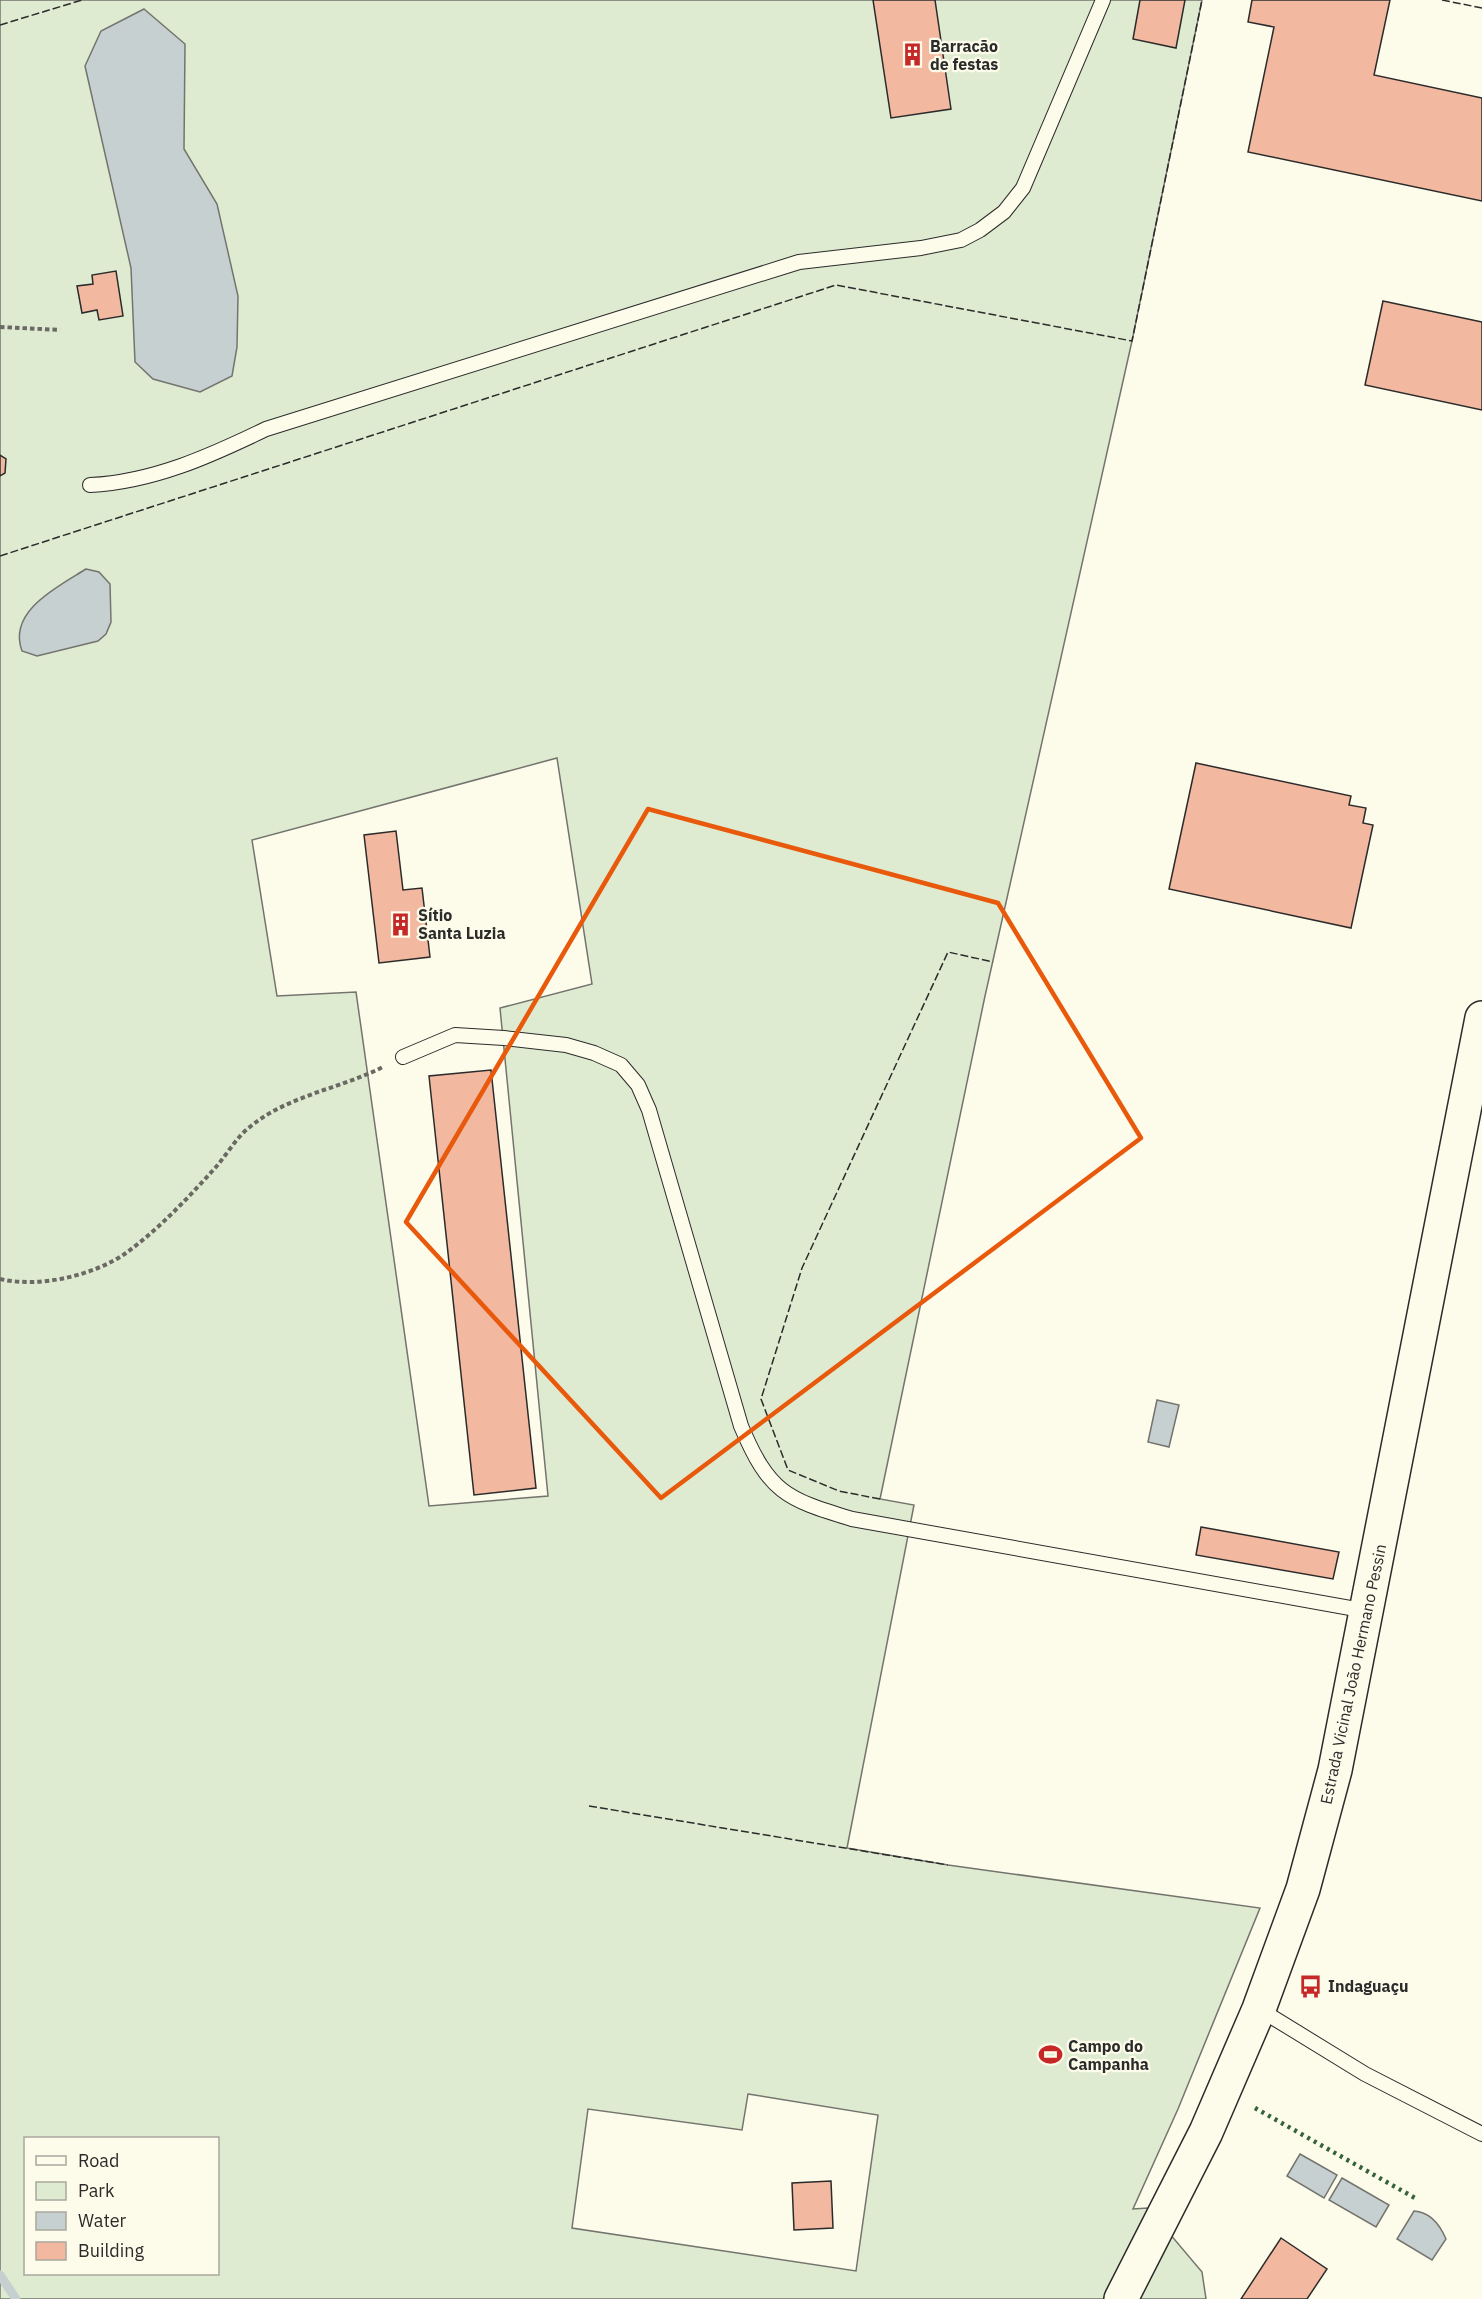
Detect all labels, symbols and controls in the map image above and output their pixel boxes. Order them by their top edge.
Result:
place label: Barracão de festas [930,36,998,74]
building icon: Barracão de festas [899,42,925,68]
place label: Sítio Santa Luzia [418,905,506,943]
building icon: Sítio Santa Luzia [387,911,413,937]
street label: Estrada Vicinal João Hermano Pessin [1316,1542,1390,1806]
bus stop icon: Indaguaçu [1297,1973,1323,1999]
place label: Indaguaçu [1328,1976,1409,1996]
place label: Campo do Campanha [1068,2036,1149,2074]
sports icon: Campo do Campanha [1037,2042,1063,2068]
legend [24,2137,219,2275]
text: Road [78,2149,119,2172]
text: Park [78,2179,115,2202]
text: Water [78,2209,127,2232]
text: Building [78,2239,145,2262]

